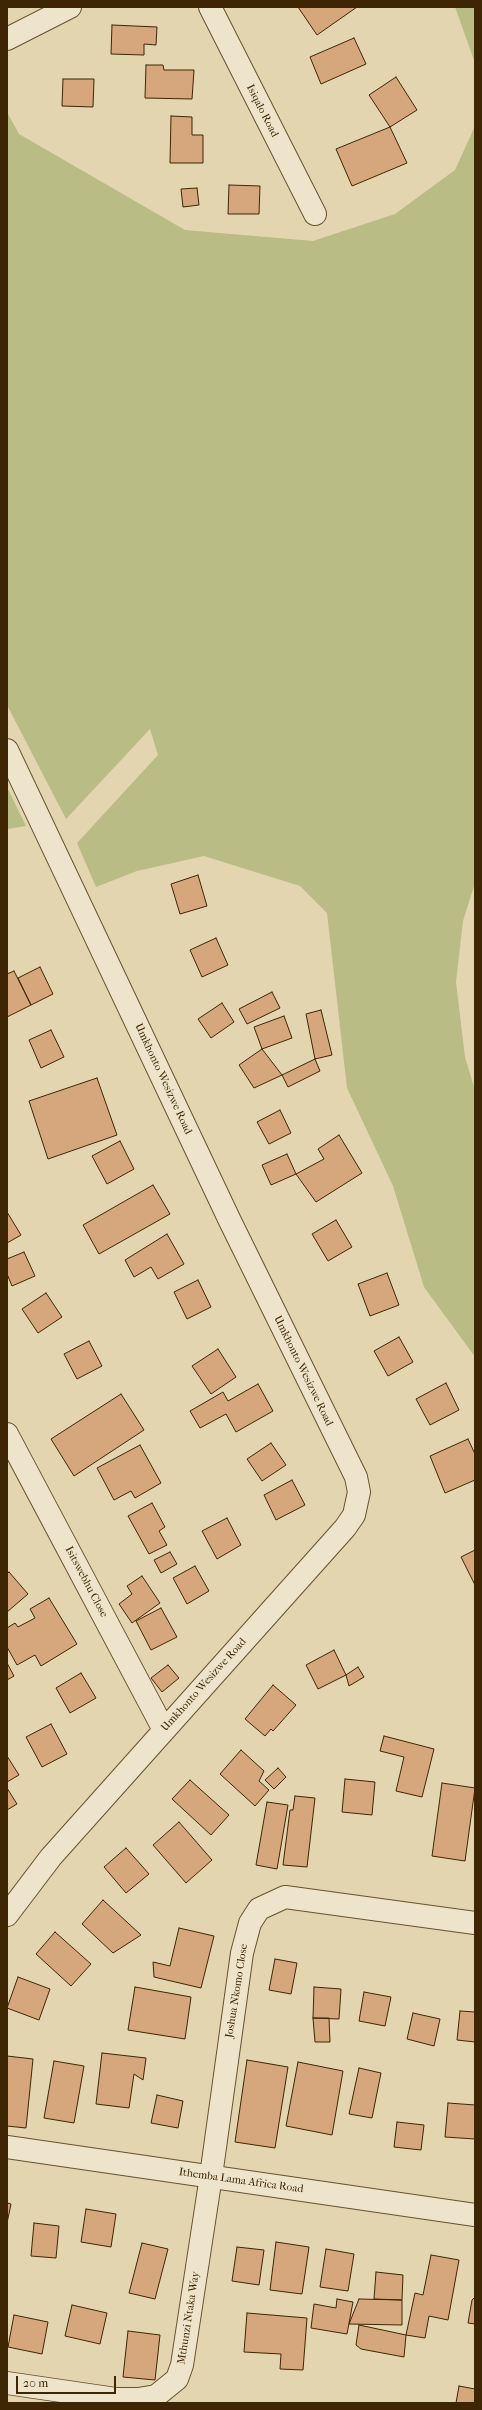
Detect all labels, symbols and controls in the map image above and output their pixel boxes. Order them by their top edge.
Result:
street label: Isiqalo Road [243,82,281,140]
street label: Umkhonto Wesizwe Road [131,1021,195,1137]
street label: Umkhonto Wesizwe Road [271,1314,335,1428]
street label: Isitswebhu Close [62,1544,110,1620]
street label: Umkhonto Wesizwe Road [159,1636,249,1734]
street label: Joshua Nkomo Close [223,1943,251,2039]
street label: Ithemba Lama Africa Road [178,2166,304,2196]
street label: Mthunzi Ntaka Way [175,2271,203,2365]
scale bar [18,2368,118,2394]
text: 20 m [23,2376,48,2390]

